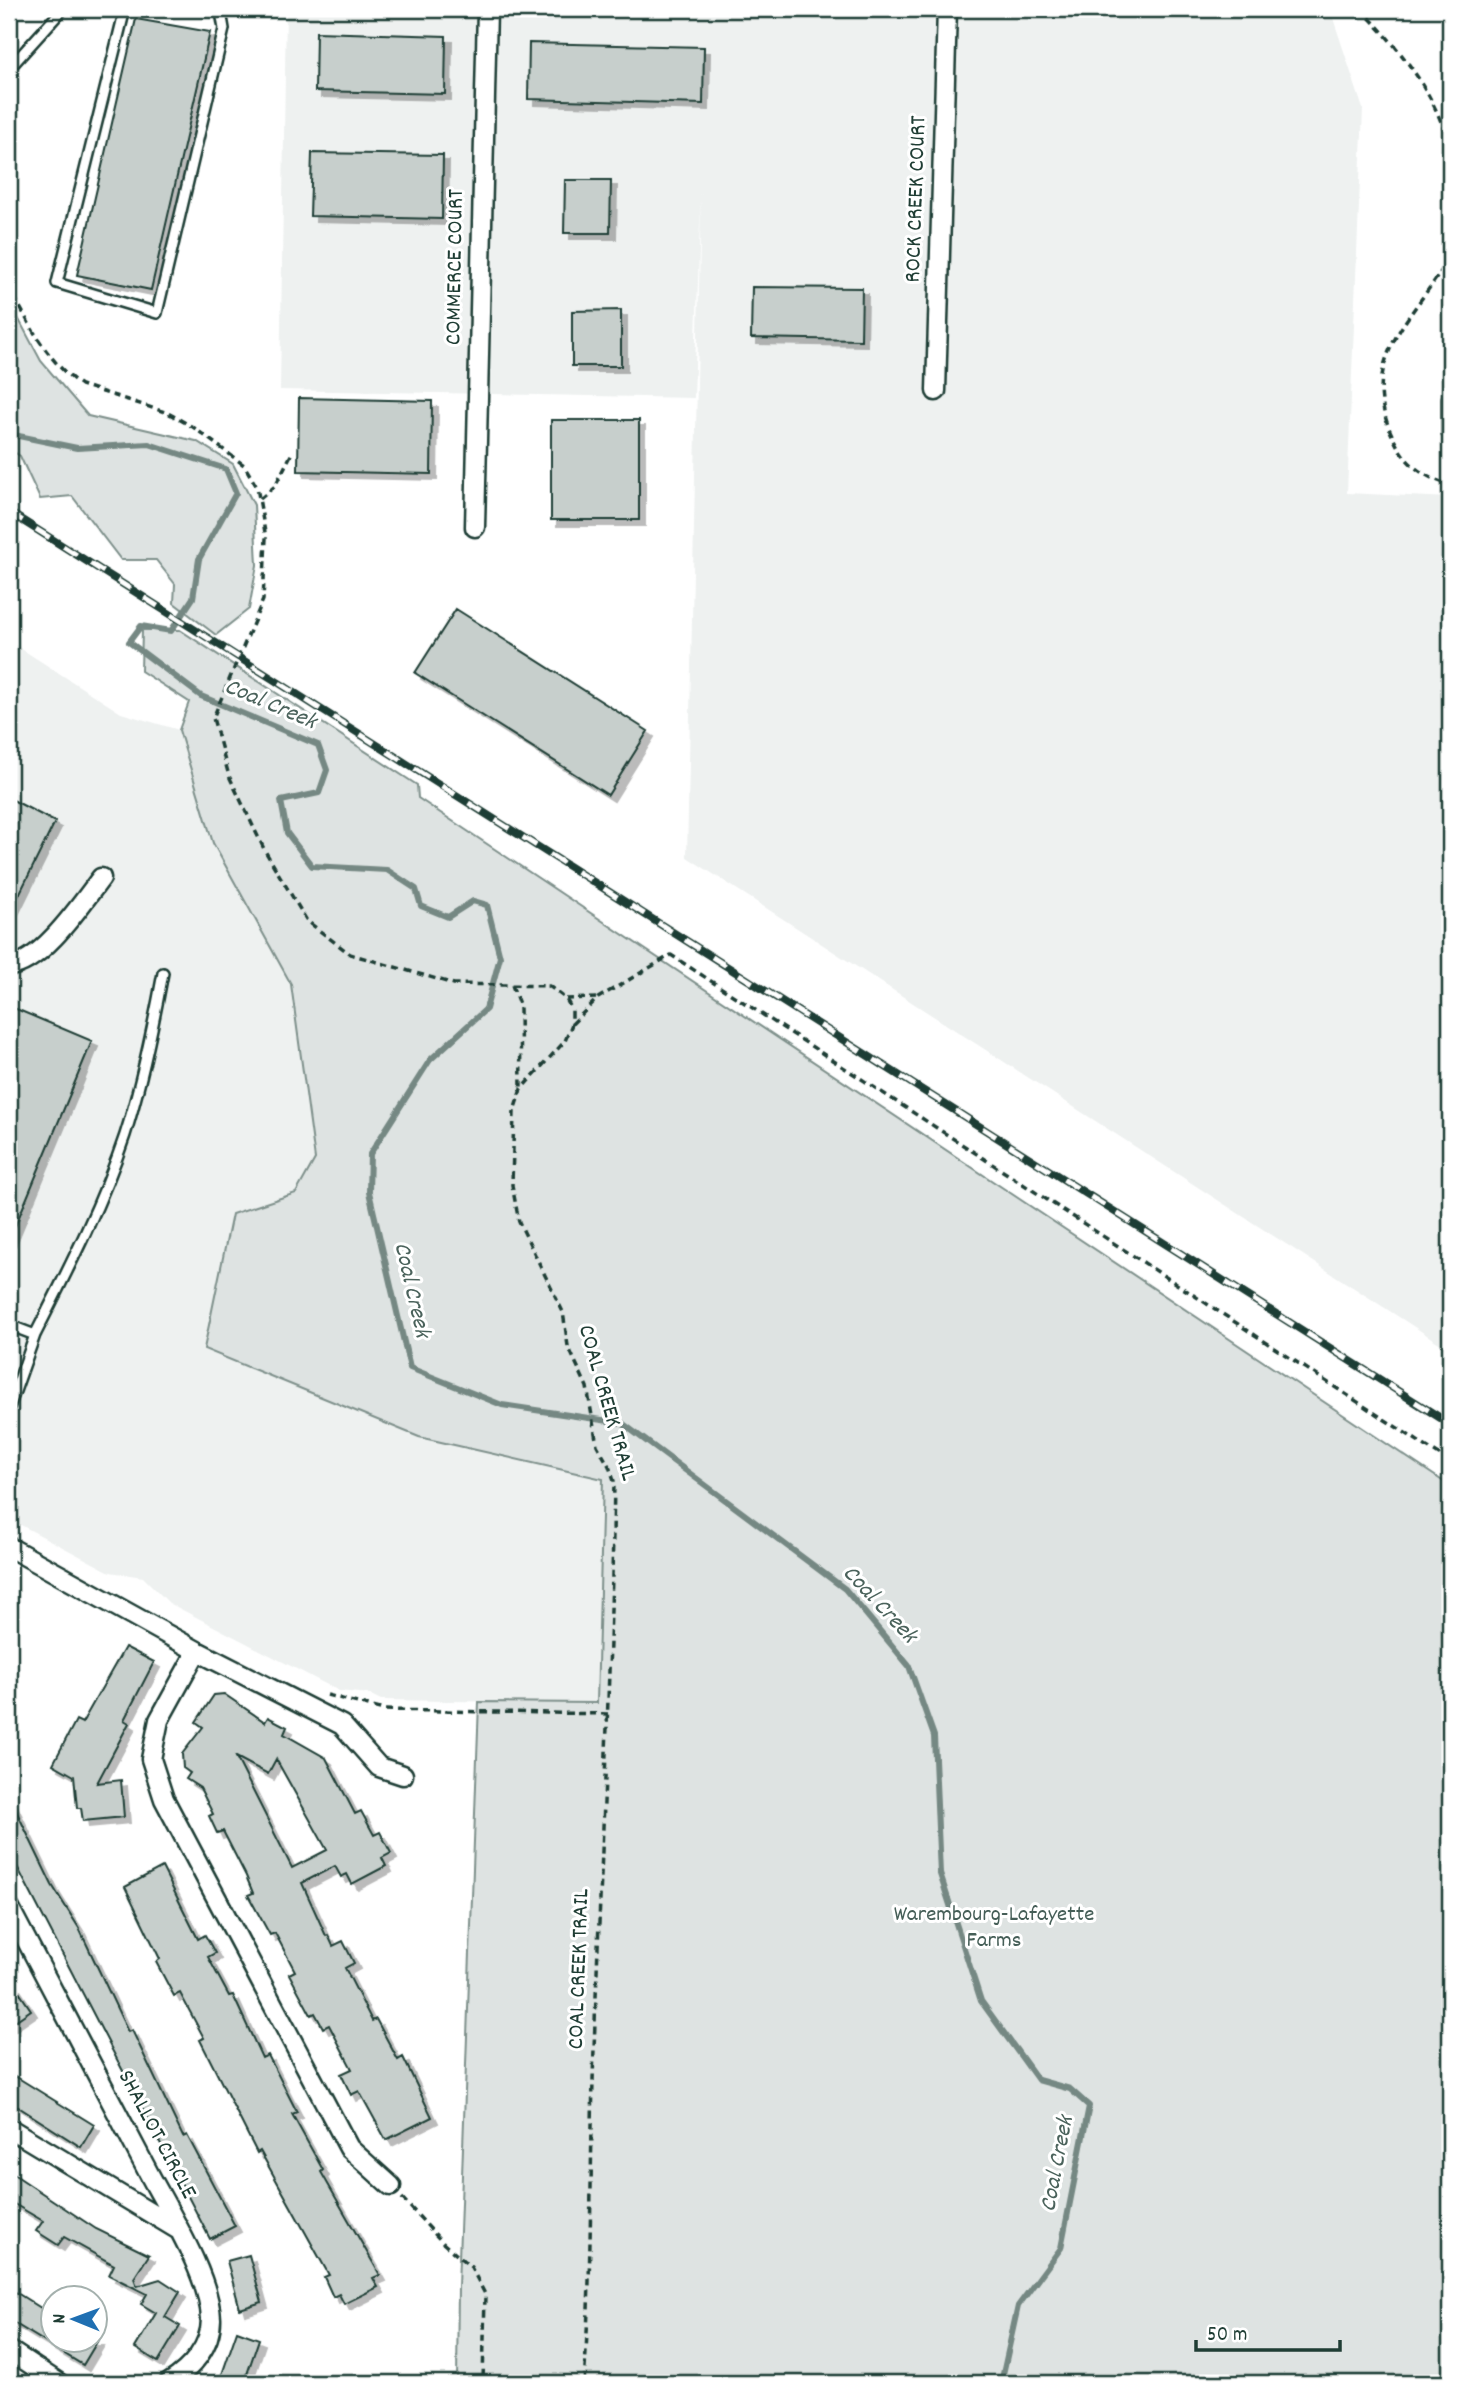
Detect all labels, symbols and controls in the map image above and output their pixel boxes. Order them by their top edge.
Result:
street label: ROCK CREEK COURT [898,115,936,283]
street label: COMMERCE COURT [438,189,474,345]
water label: Coal Creek [219,670,323,740]
water label: Coal Creek [384,1239,439,1343]
street label: COAL CREEK TRAIL [568,1321,644,1485]
water label: Coal Creek [834,1558,926,1654]
street label: COAL CREEK TRAIL [561,1888,599,2050]
park label: Warembourg-Lafayette Farms [894,1899,1094,1958]
street label: SHALLOT CIRCLE [108,2065,204,2206]
water label: Coal Creek [1032,2111,1084,2215]
north arrow [38,2284,108,2354]
scale bar [1196,2308,1340,2352]
text: N [47,2314,74,2324]
text: 50 m [1207,2321,1247,2351]

